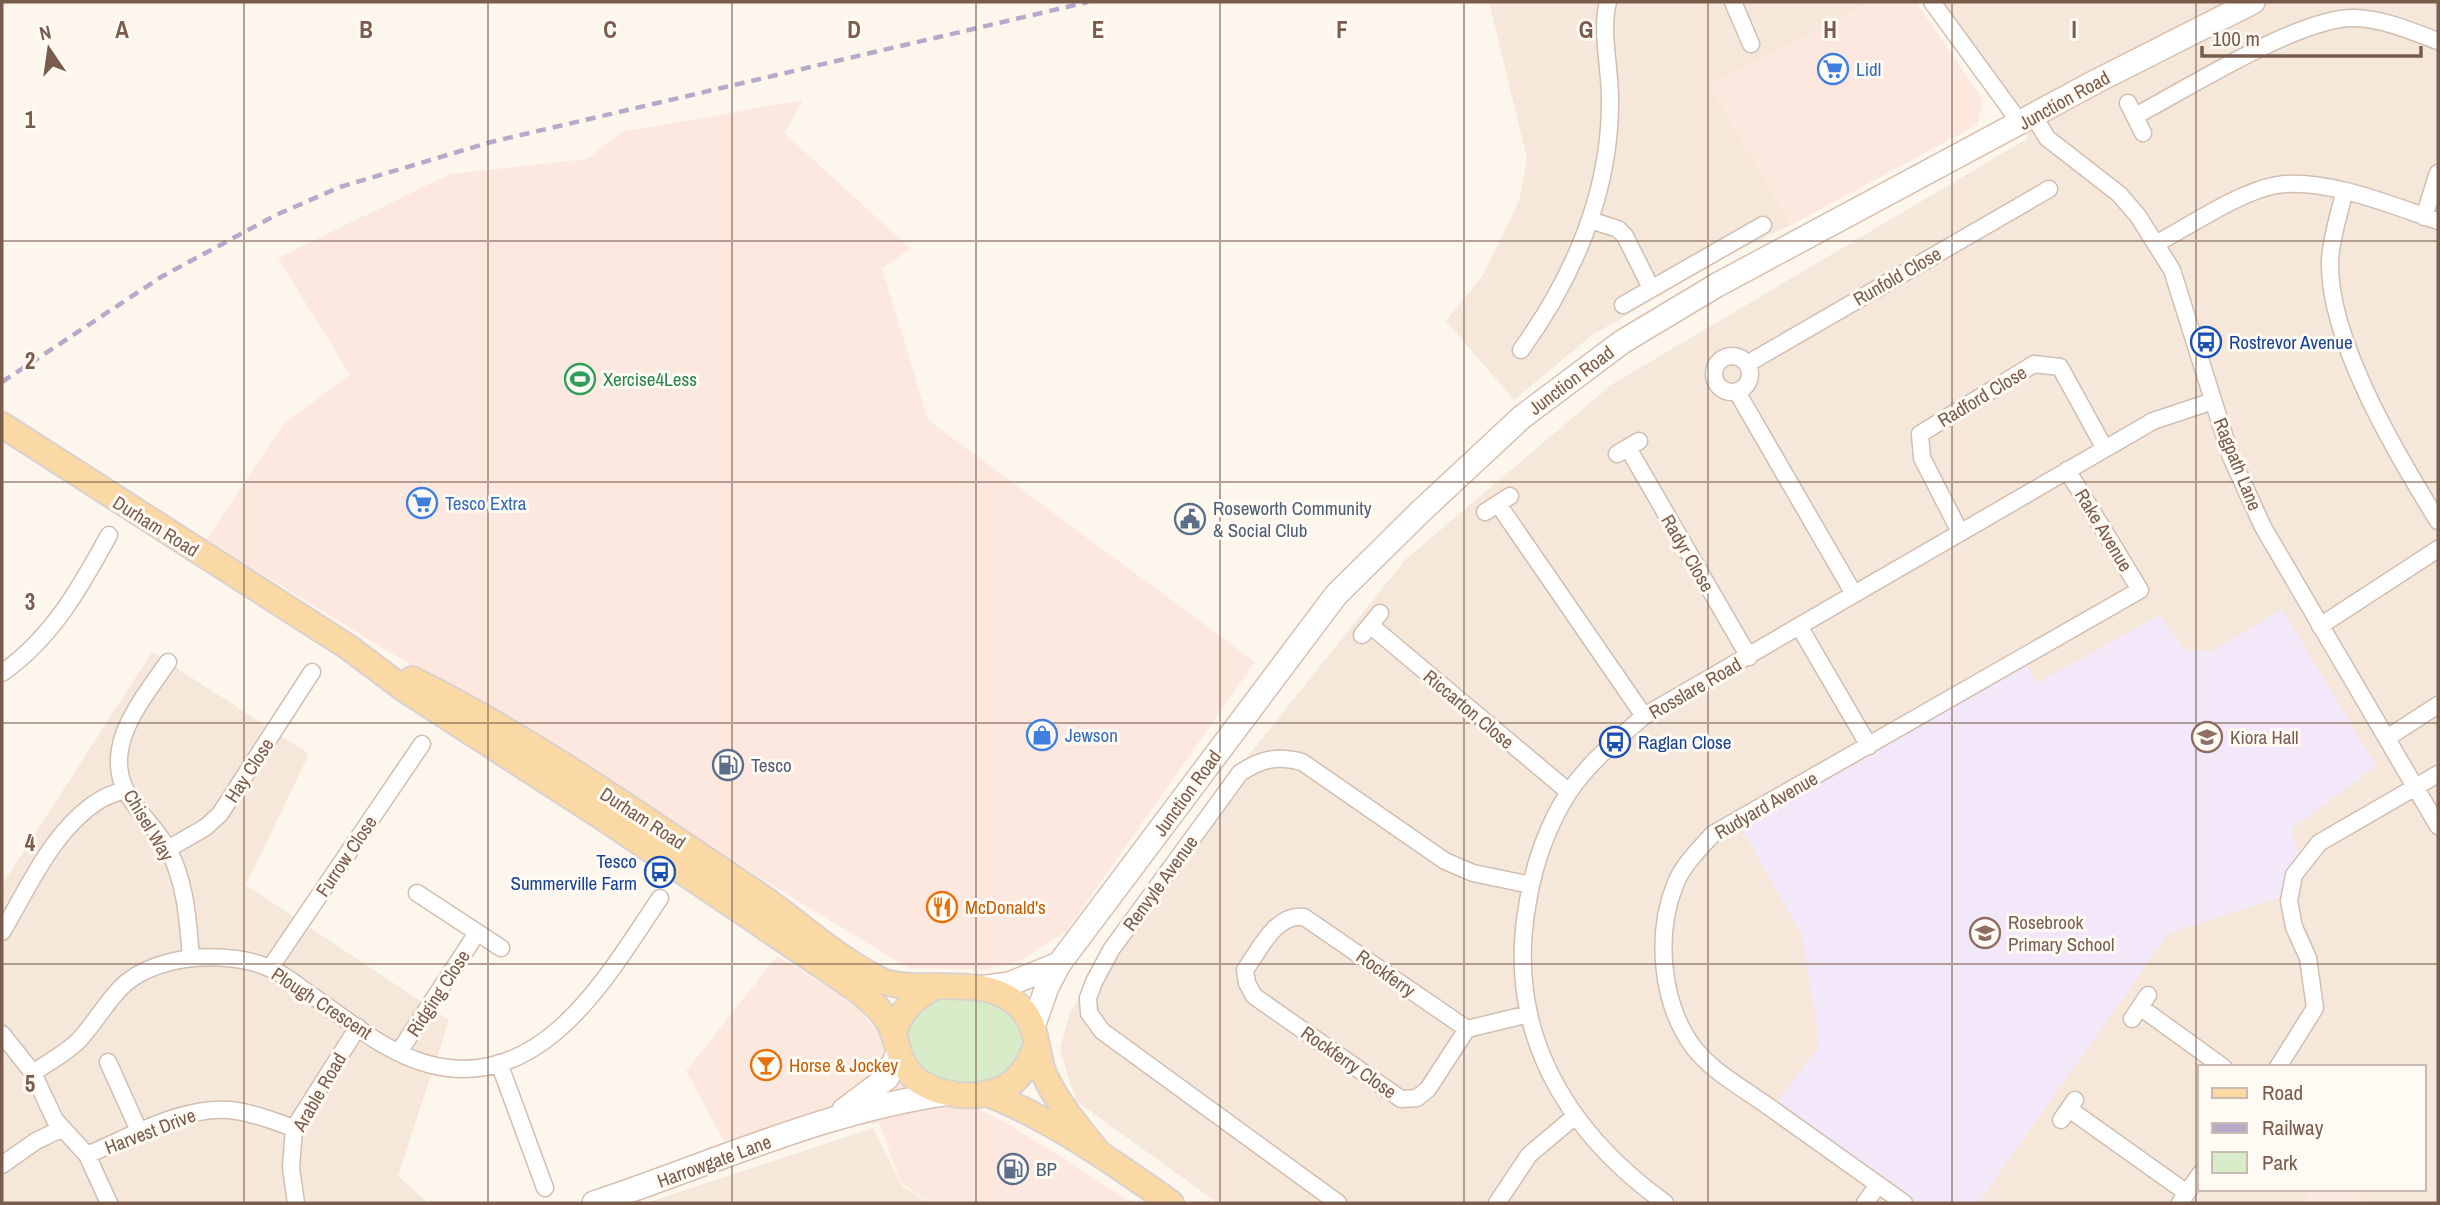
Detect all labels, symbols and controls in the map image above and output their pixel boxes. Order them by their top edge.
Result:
north arrow [14,14,84,84]
text: A [115,14,129,45]
text: B [359,14,373,45]
text: C [603,14,617,45]
text: D [847,14,861,45]
text: E [1092,14,1104,45]
text: F [1336,14,1348,45]
text: G [1579,14,1593,45]
text: H [1823,14,1837,45]
text: I [2071,14,2077,45]
scale bar [2202,14,2421,58]
text: N [37,19,54,46]
text: 100 m [2212,24,2260,53]
supermarket icon: Lidl [1816,52,1850,86]
place label: Lidl [1856,56,1881,82]
street label: Junction Road [2014,64,2114,136]
text: 1 [25,104,36,135]
street label: Runfold Close [1848,240,1946,312]
bus stop icon: Rostrevor Avenue [2189,325,2223,359]
place label: Rostrevor Avenue [2229,329,2353,355]
street label: Junction Road [1523,339,1619,421]
text: 2 [25,345,35,376]
street label: Radford Close [1933,359,2031,433]
sports icon: Xercise4Less [563,362,597,396]
place label: Xercise4Less [603,366,697,392]
street label: Ragpath Lane [2208,414,2268,514]
street label: Rake Avenue [2069,484,2139,576]
supermarket icon: Tesco Extra [405,486,439,520]
street label: Durham Road [108,489,204,563]
place label: Tesco Extra [445,490,527,516]
place label: Roseworth Community & Social Club [1213,495,1372,543]
public building icon: Roseworth Community & Social Club [1173,502,1207,536]
street label: Radyr Close [1655,509,1721,597]
text: 3 [25,586,35,617]
street label: Rosslare Road [1644,651,1746,725]
street label: Riccarton Close [1418,663,1520,755]
shop icon: Jewson [1025,718,1059,752]
school or university icon: Kiora Hall [2190,720,2224,754]
place label: Jewson [1065,722,1118,748]
place label: Kiora Hall [2230,724,2298,750]
bus stop icon: Raglan Close [1598,725,1632,759]
place label: Raglan Close [1638,729,1732,755]
street label: Hay Close [219,733,279,807]
street label: Junction Road [1147,745,1227,841]
fuel station icon: Tesco [711,748,745,782]
place label: Tesco [751,752,792,778]
street label: Rudyard Avenue [1710,765,1822,845]
street label: Durham Road [595,781,691,855]
street label: Chisel Way [117,784,181,866]
street label: Furrow Close [309,810,383,902]
text: 4 [25,827,36,858]
street label: Renvyle Avenue [1116,830,1204,936]
place label: Tesco Summerville Farm [511,848,637,896]
bus stop icon: Tesco Summerville Farm [643,855,677,889]
restaurant icon: McDonald's [925,890,959,924]
place label: McDonald's [965,894,1046,920]
place label: Rosebrook Primary School [2008,909,2115,957]
school or university icon: Rosebrook Primary School [1968,916,2002,950]
street label: Rockferry [1351,943,1421,1003]
street label: Ridging Close [400,945,476,1041]
street label: Plough Crescent [267,961,378,1046]
street label: Rockferry Close [1296,1020,1402,1104]
street label: Arable Road [286,1048,352,1137]
bar icon: Horse & Jockey [749,1048,783,1082]
place label: Horse & Jockey [789,1052,898,1078]
legend [2198,1065,2426,1191]
text: 5 [25,1068,35,1099]
text: Road [2262,1078,2303,1107]
street label: Harvest Drive [101,1102,199,1160]
text: Railway [2262,1113,2324,1142]
street label: Harrowgate Lane [653,1128,775,1194]
text: Park [2262,1148,2298,1177]
fuel station icon: BP [996,1152,1030,1186]
place label: BP [1036,1156,1057,1182]

